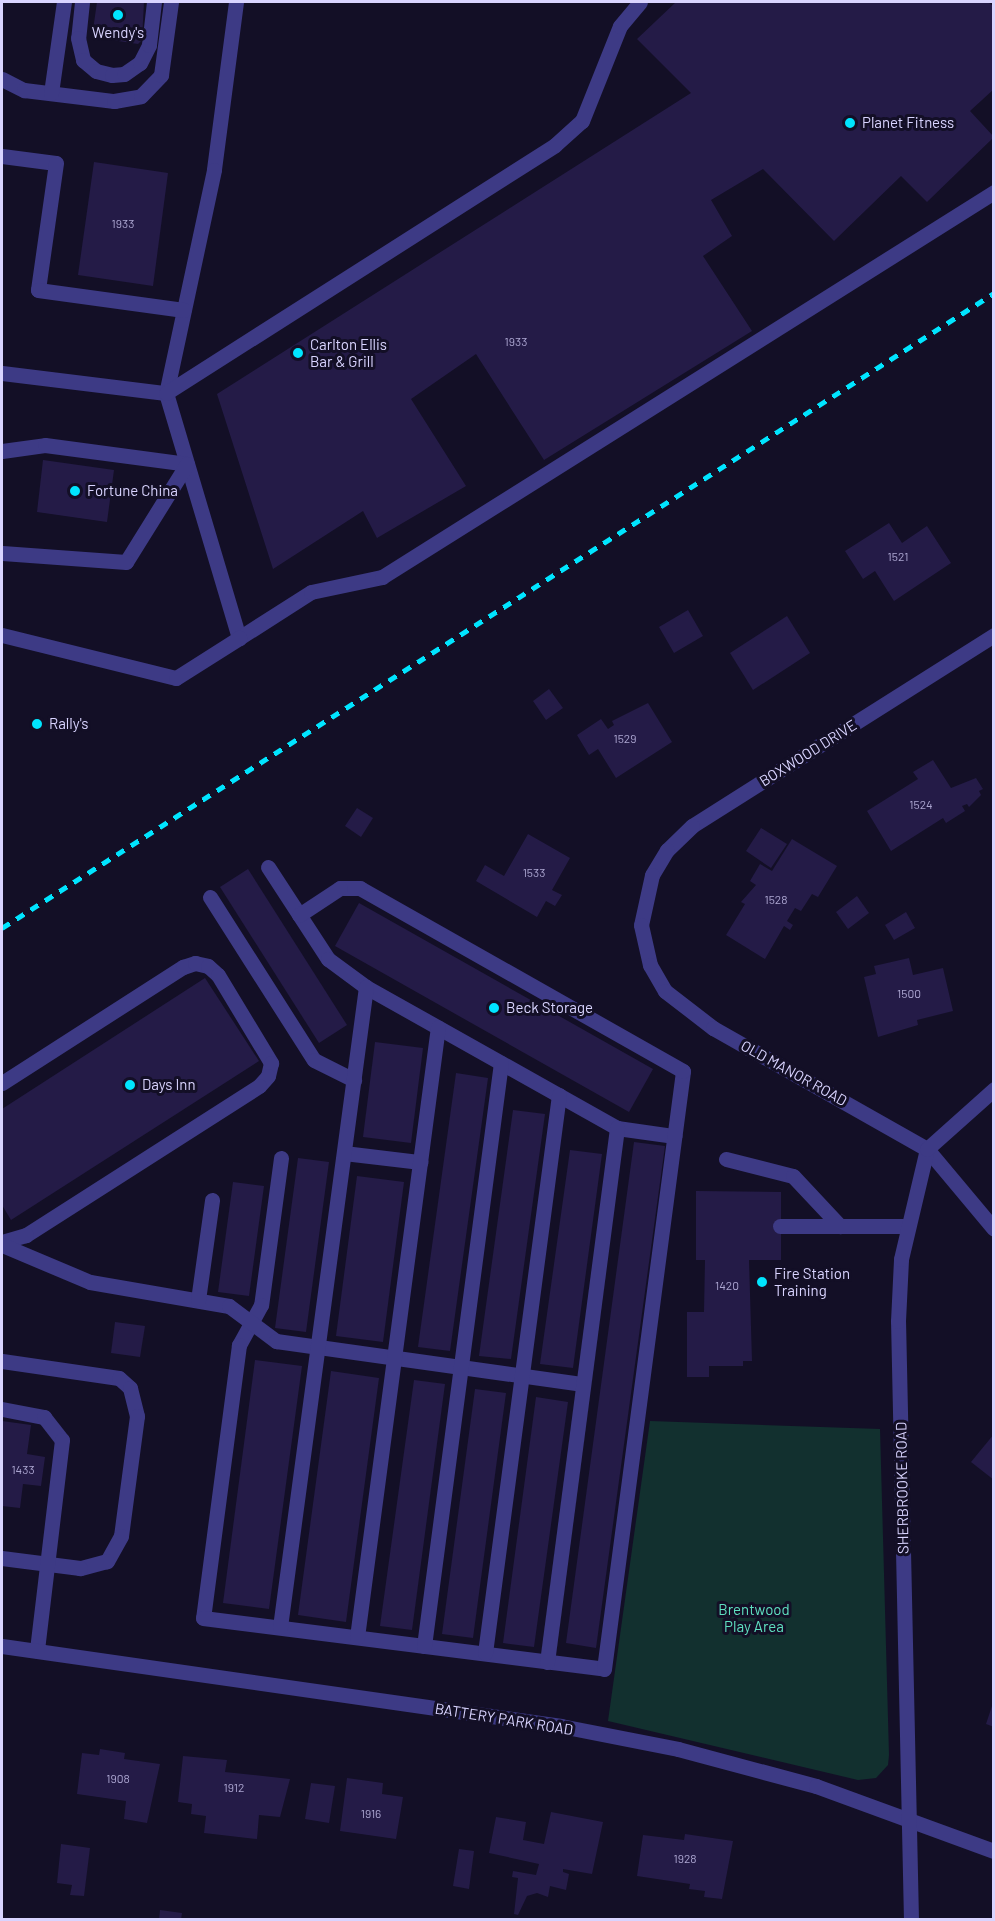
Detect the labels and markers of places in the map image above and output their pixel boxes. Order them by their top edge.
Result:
marker: Wendy's [111,8,125,22]
place label: Wendy's [92,24,144,42]
place label: Planet Fitness [862,114,954,132]
marker: Planet Fitness [843,116,857,130]
place label: Carlton Ellis Bar & Grill [310,335,387,370]
marker: Carlton Ellis Bar & Grill [291,346,305,360]
place label: Fortune China [87,482,178,500]
marker: Fortune China [68,484,82,498]
place label: Rally's [49,715,88,733]
marker: Rally's [30,717,44,731]
place label: Beck Storage [506,999,593,1017]
marker: Beck Storage [487,1001,501,1015]
place label: Days Inn [142,1076,195,1094]
marker: Days Inn [123,1078,137,1092]
place label: Fire Station Training [774,1264,850,1299]
marker: Fire Station Training [755,1275,769,1289]

